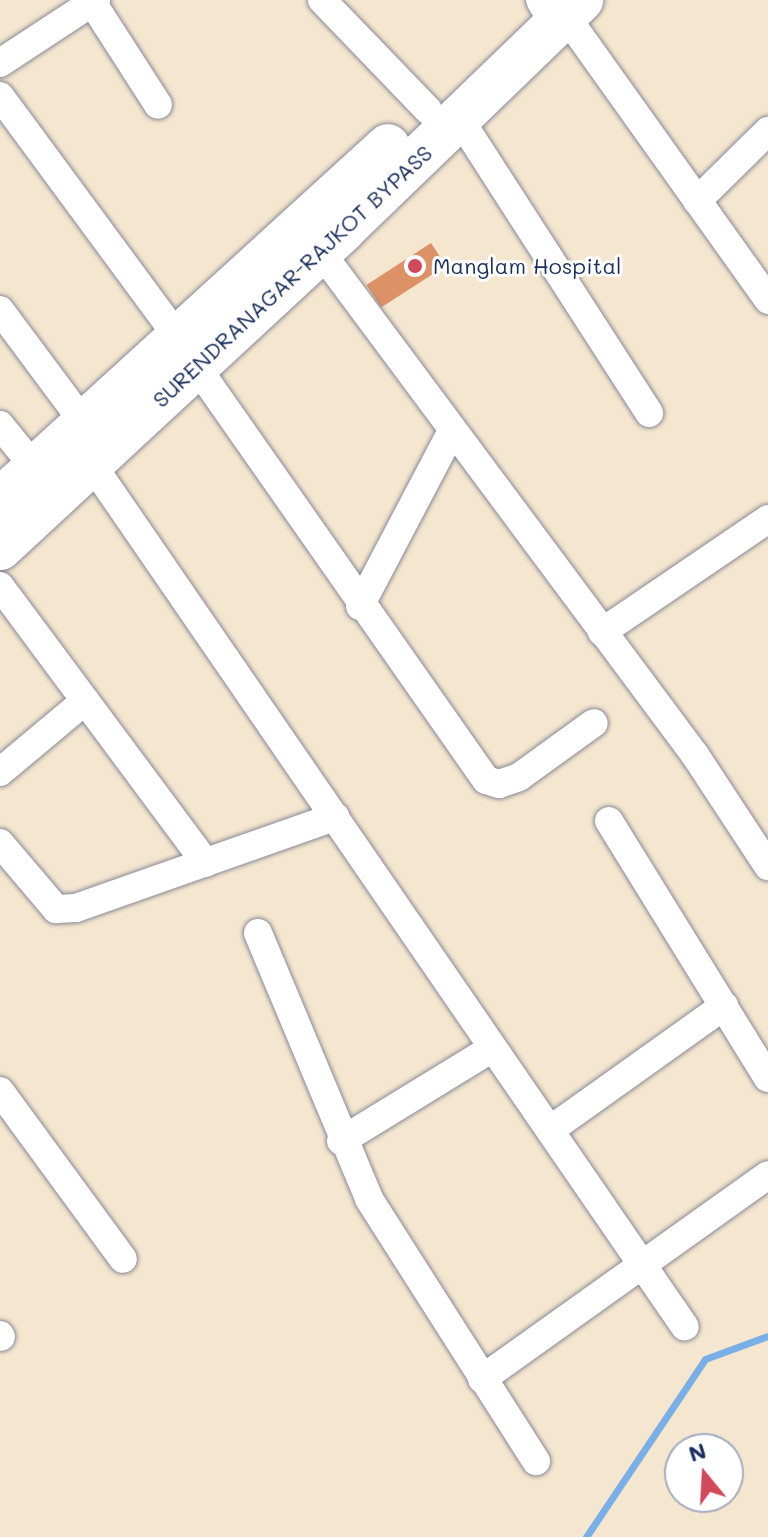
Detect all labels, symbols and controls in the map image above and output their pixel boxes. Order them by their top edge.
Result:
street label: SURENDRANAGAR-RAJKOT BYPASS [147,139,437,413]
place label: Manglam Hospital [433,253,622,279]
marker: Manglam Hospital [404,255,426,277]
north arrow [664,1433,744,1513]
text: N [685,1435,709,1468]

